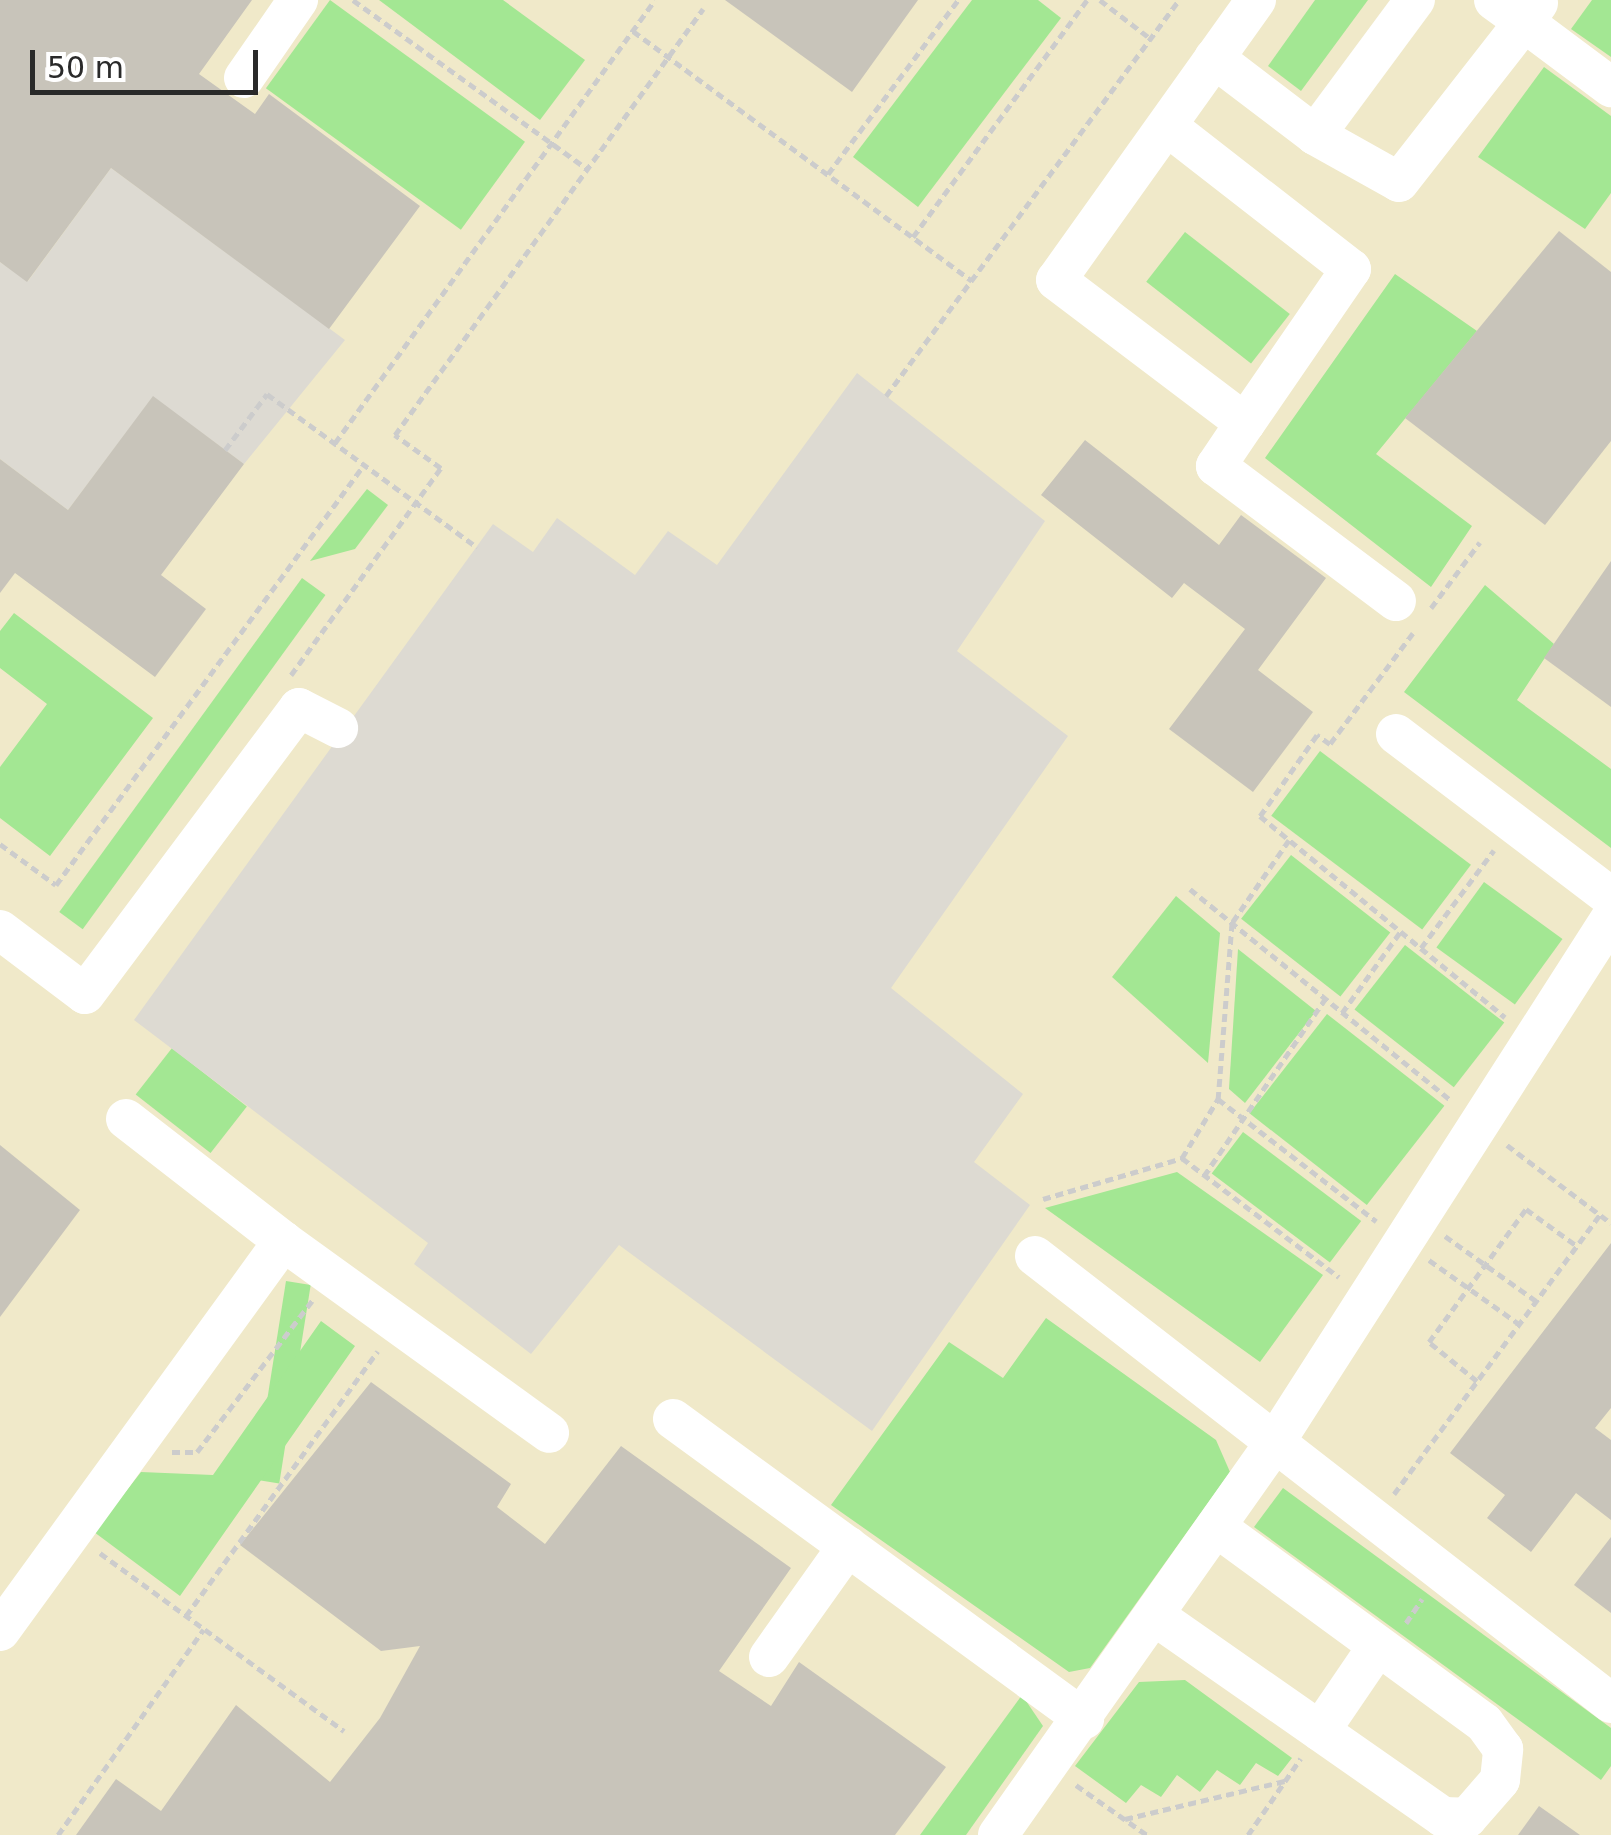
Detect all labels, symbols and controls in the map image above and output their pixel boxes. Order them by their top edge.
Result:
scale bar [35,30,262,92]
text: 50 m [47,50,124,85]

